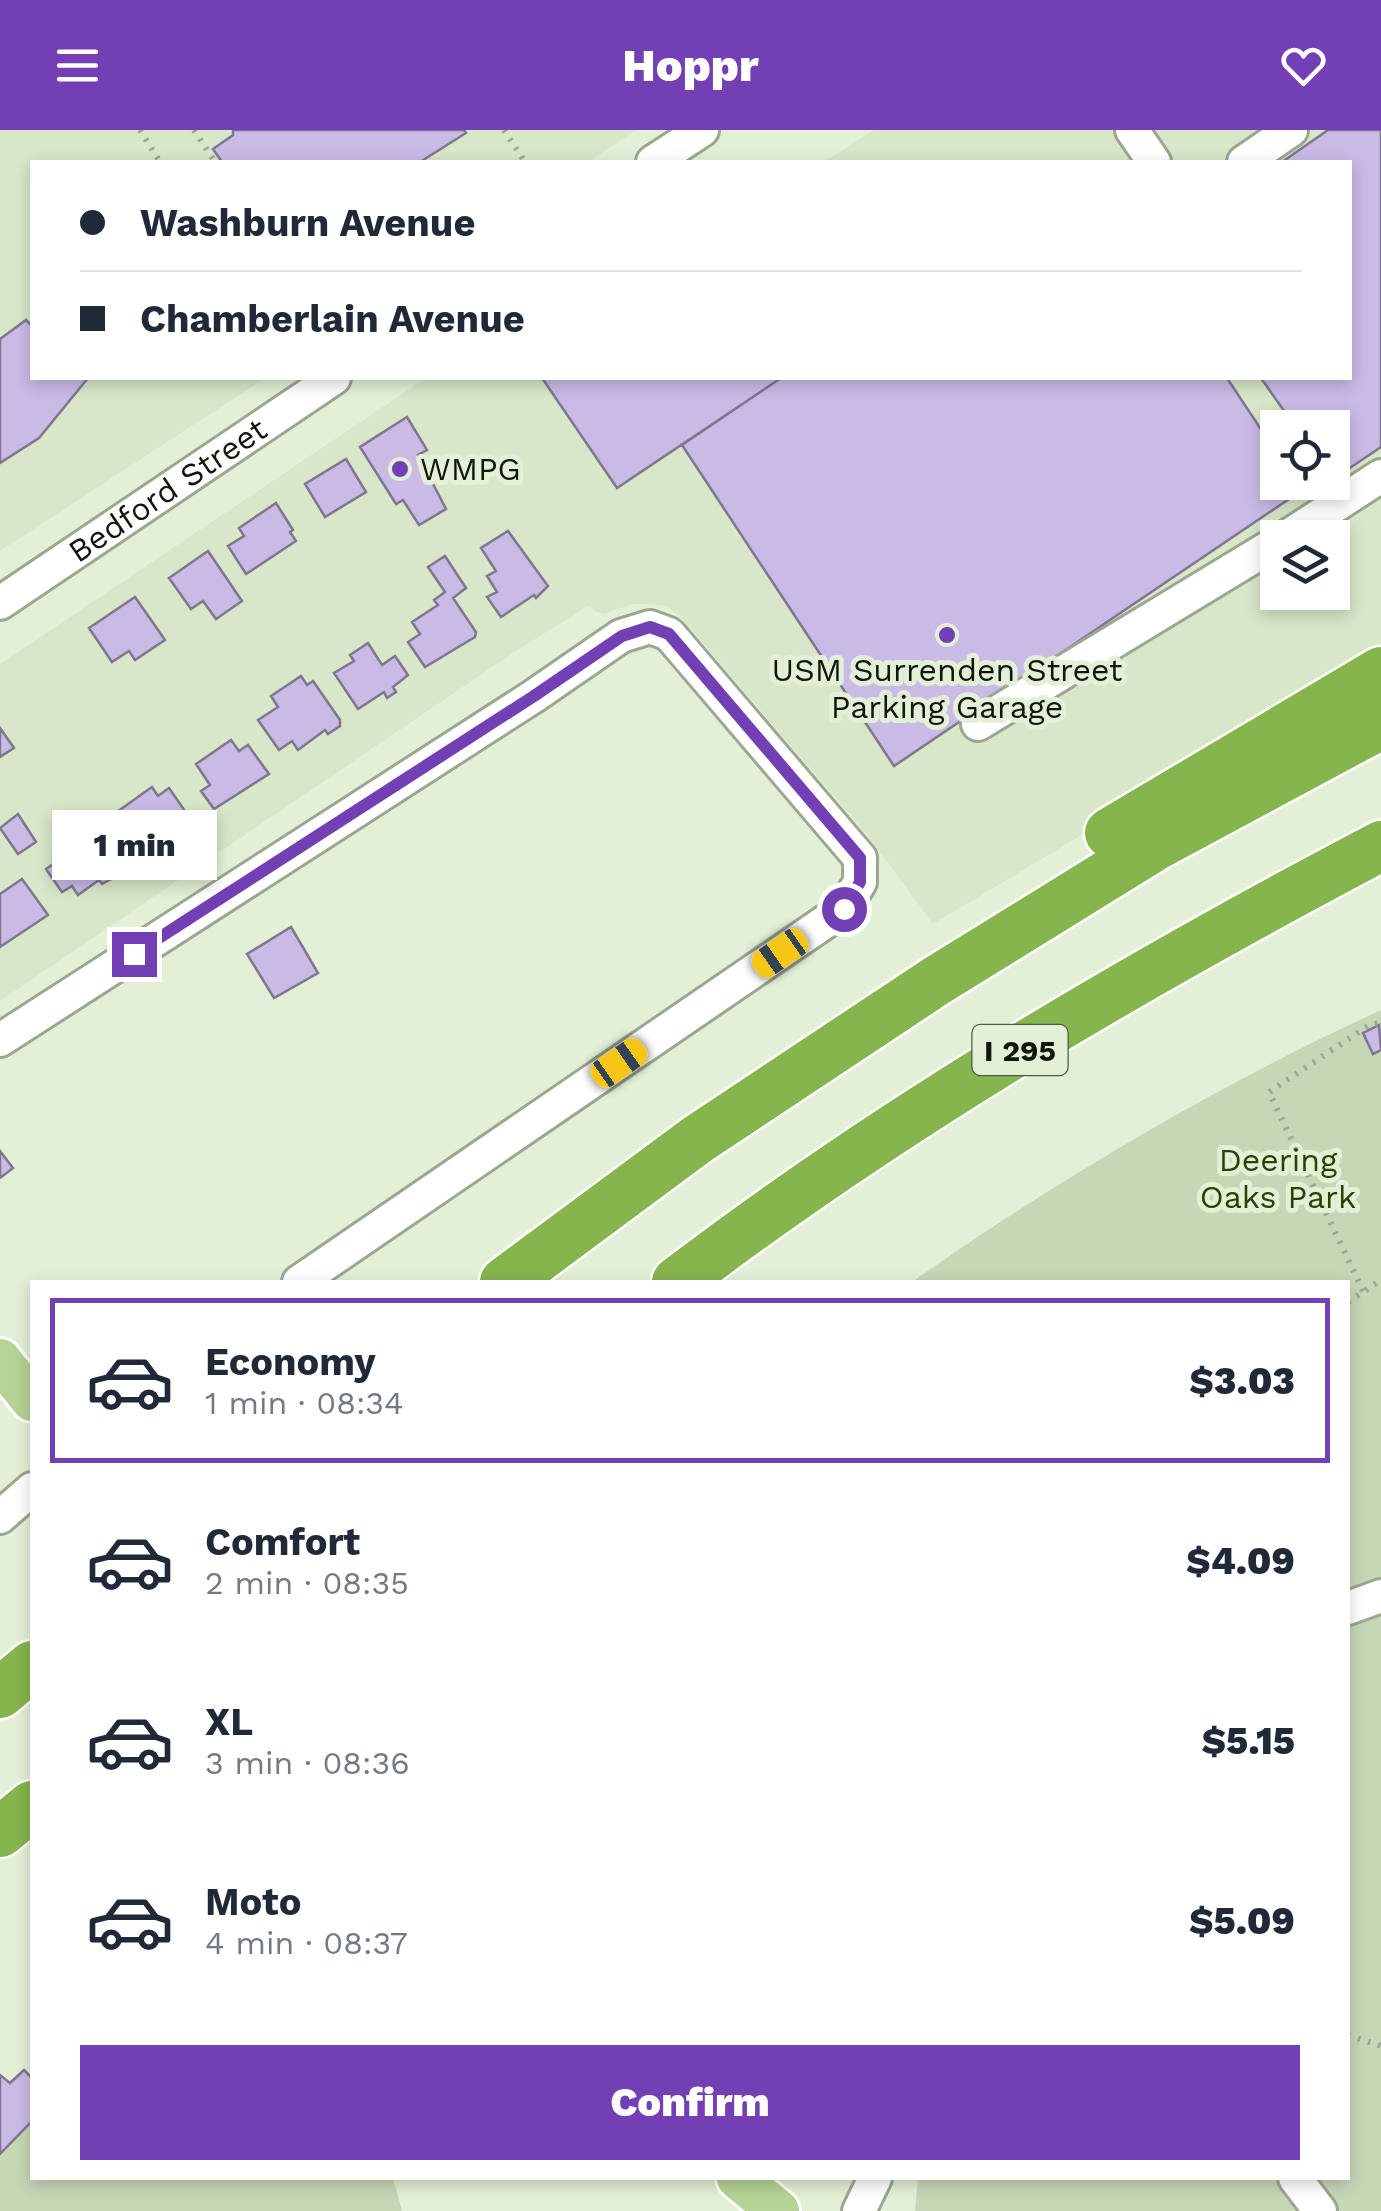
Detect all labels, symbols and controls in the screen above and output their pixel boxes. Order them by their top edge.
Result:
icon: menu [50,38,105,93]
icon: heart [1276,38,1331,93]
text: Hoppr [622,39,759,92]
text: Washburn Avenue [140,201,475,245]
text: Chamberlain Avenue [140,297,525,341]
street label: Bedford Street [61,410,274,570]
map controls [1260,410,1350,610]
button: locate [1260,410,1350,500]
place label: WMPG [420,450,521,488]
marker: WMPG [389,458,411,480]
button: layers [1260,520,1350,610]
marker: USM Surrenden Street Parking Garage [936,624,958,646]
place label: USM Surrenden Street Parking Garage [772,651,1122,726]
callout: 1 min [52,809,216,879]
text: 1 min [93,826,176,864]
route start [822,887,867,932]
car [747,924,813,982]
route end [112,932,157,977]
road number: I 295 [972,1025,1068,1075]
car [586,1034,652,1092]
park label: Deering Oaks Park [1200,1141,1356,1216]
icon: car [85,1336,175,1426]
text: Economy [205,1340,376,1384]
text: $3.03 [1189,1359,1295,1403]
text: 1 min · 08:34 [205,1384,404,1422]
icon: car [85,1516,175,1606]
text: Comfort [205,1520,360,1564]
text: $4.09 [1186,1539,1295,1583]
text: 2 min · 08:35 [205,1564,409,1602]
icon: car [85,1696,175,1786]
text: XL [205,1700,253,1744]
text: $5.15 [1201,1719,1295,1763]
text: 3 min · 08:36 [205,1744,410,1782]
icon: car [85,1876,175,1966]
text: Moto [205,1880,301,1924]
text: $5.09 [1189,1899,1295,1943]
text: 4 min · 08:37 [205,1924,408,1962]
button: Confirm [80,2045,1300,2160]

